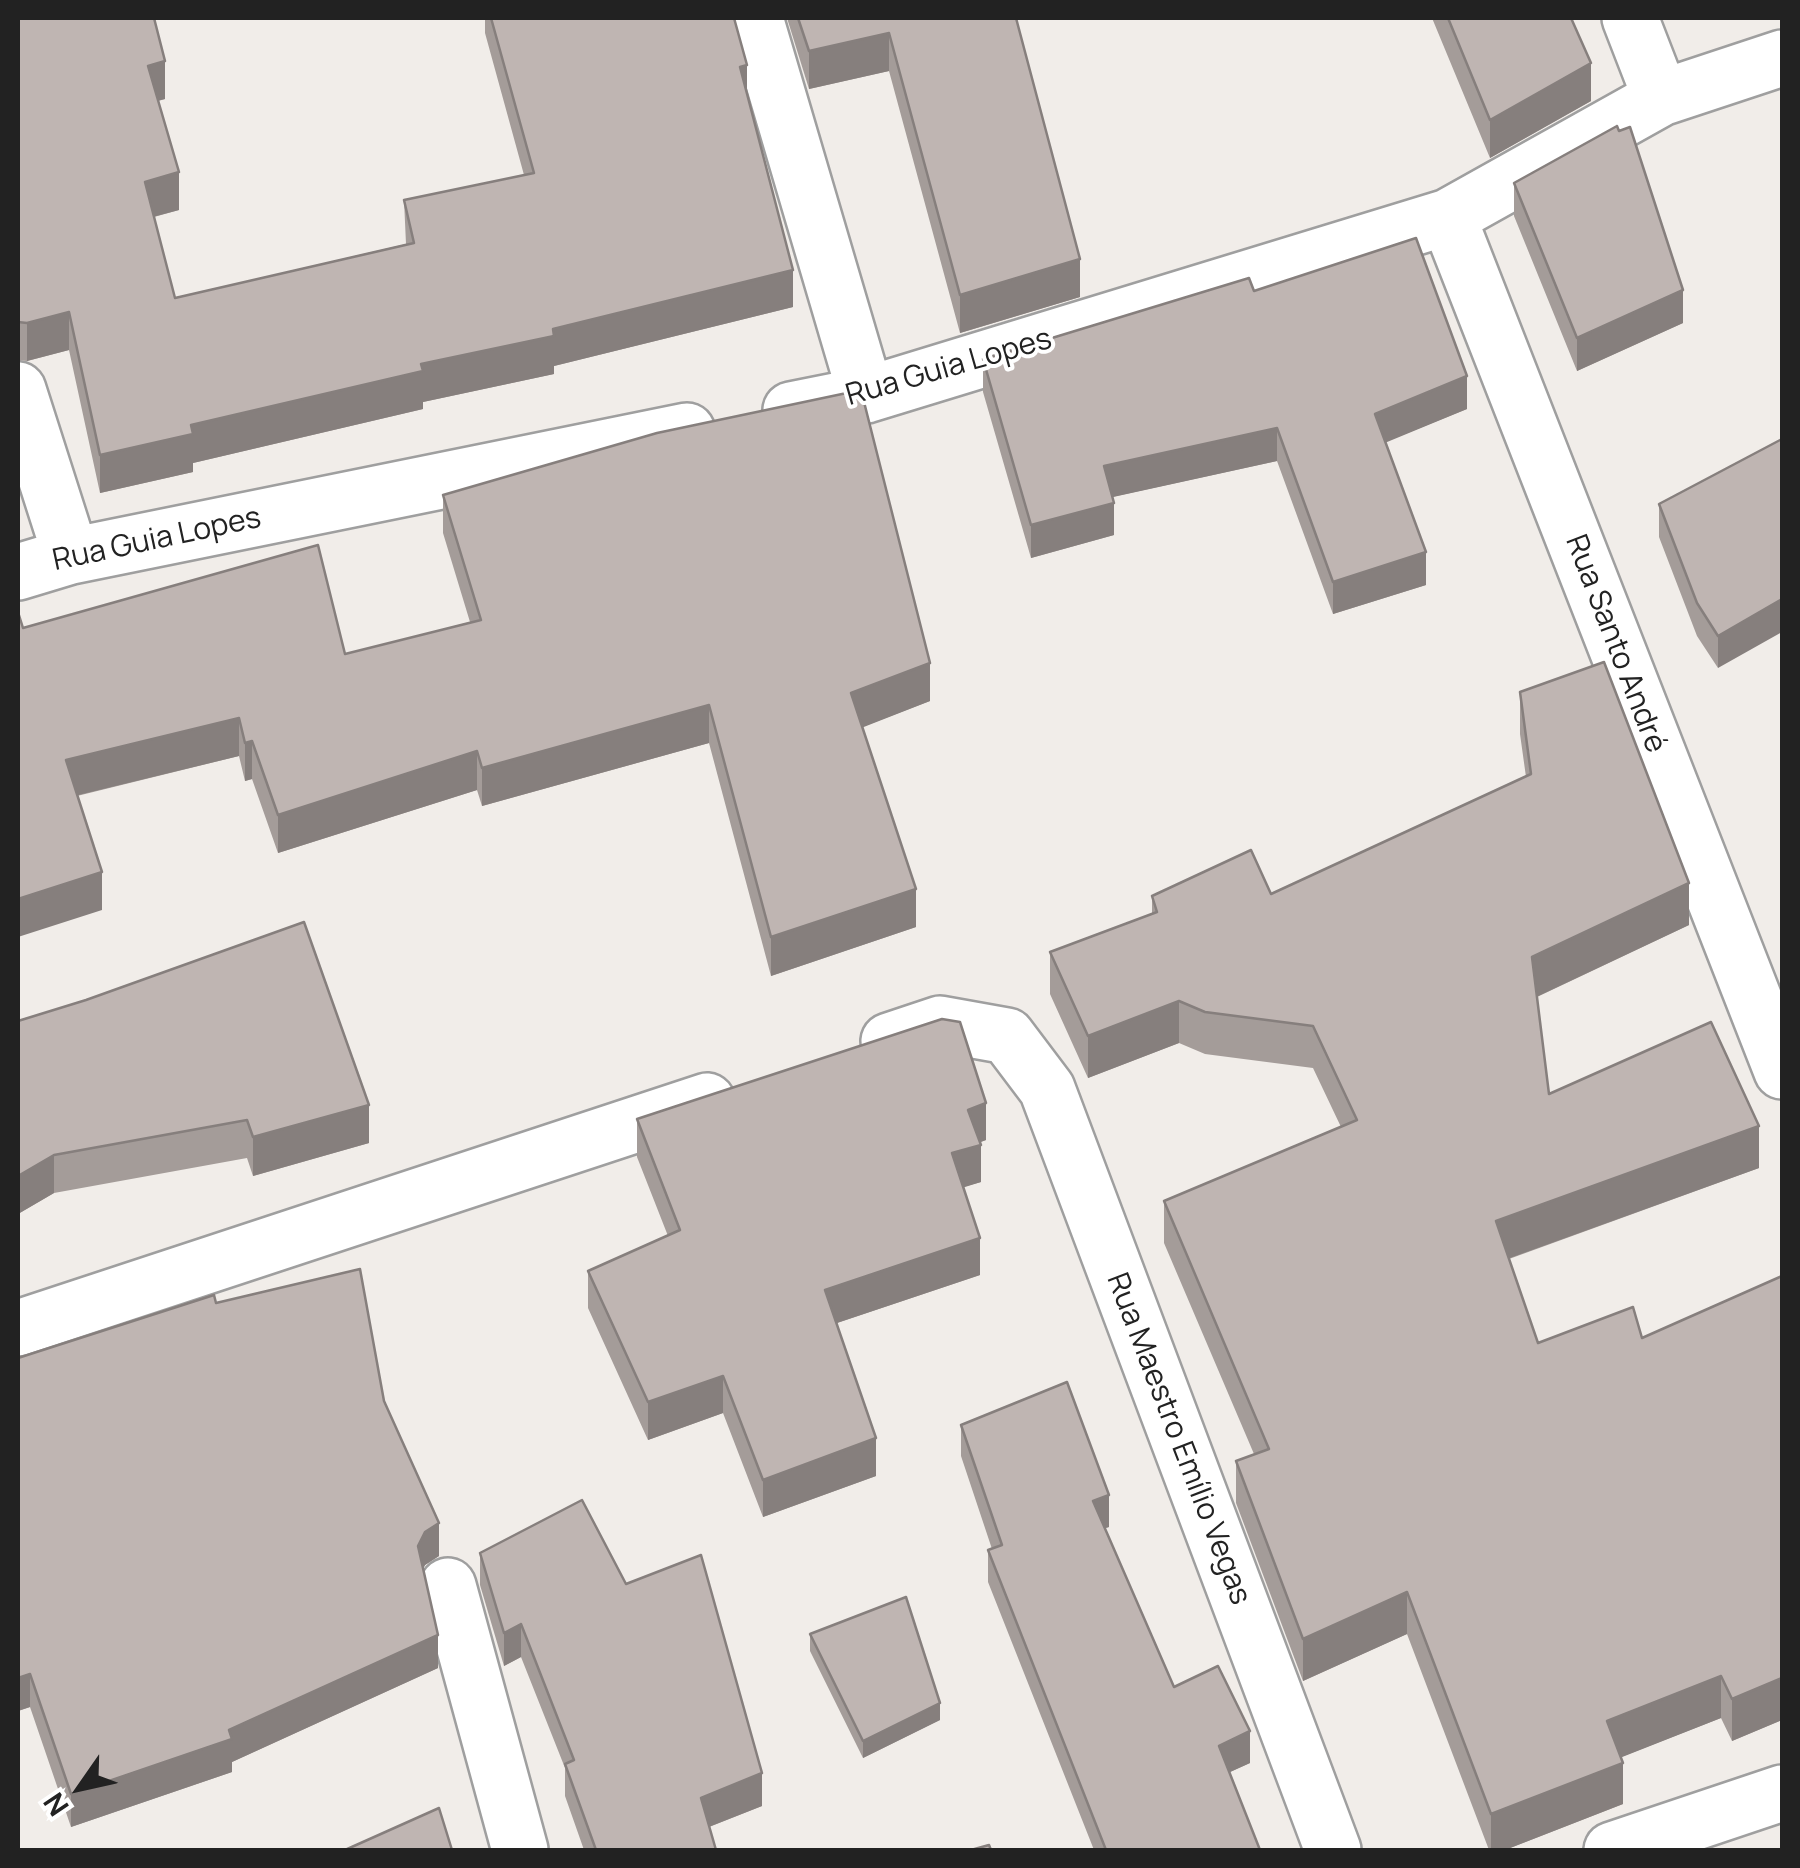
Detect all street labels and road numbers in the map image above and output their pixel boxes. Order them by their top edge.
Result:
street label: Rua Guia Lopes [842,321,1056,415]
street label: Rua Guia Lopes [50,500,264,580]
street label: Rua Santo André [1557,530,1673,758]
street label: Rua Maestro Emílio Vegas [1098,1268,1258,1610]

